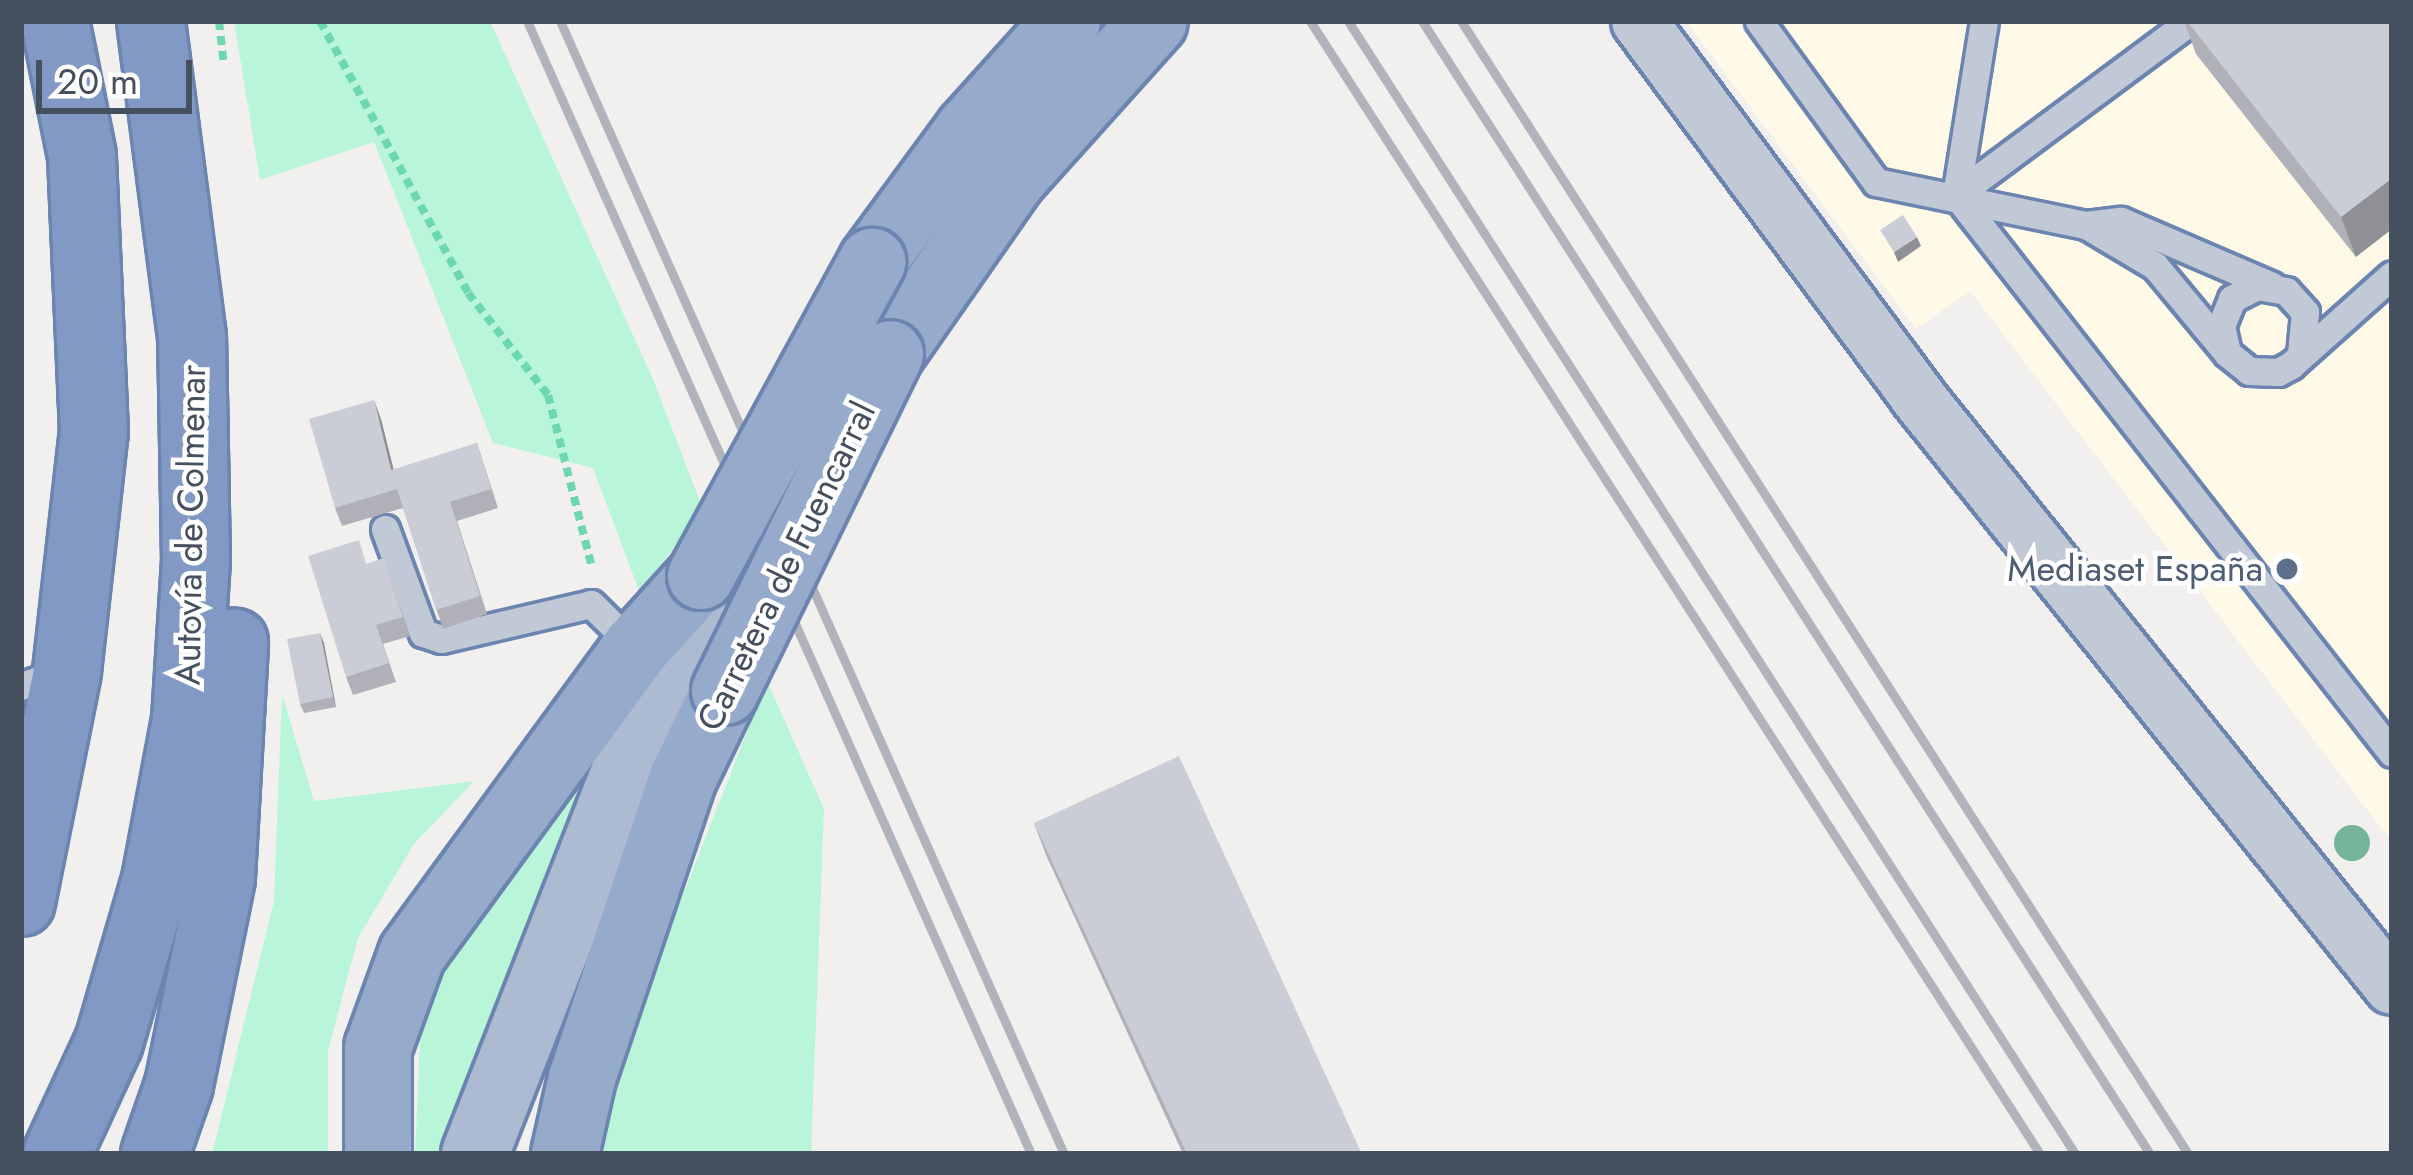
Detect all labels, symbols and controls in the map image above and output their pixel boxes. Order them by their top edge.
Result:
scale bar [42,36,198,110]
text: 20 m [57,55,138,107]
street label: Autovía de Colmenar [166,364,214,686]
street label: Carretera de Fuencarral [688,394,884,738]
place label: Mediaset España [2007,547,2263,591]
marker: Mediaset España [2274,556,2300,582]

